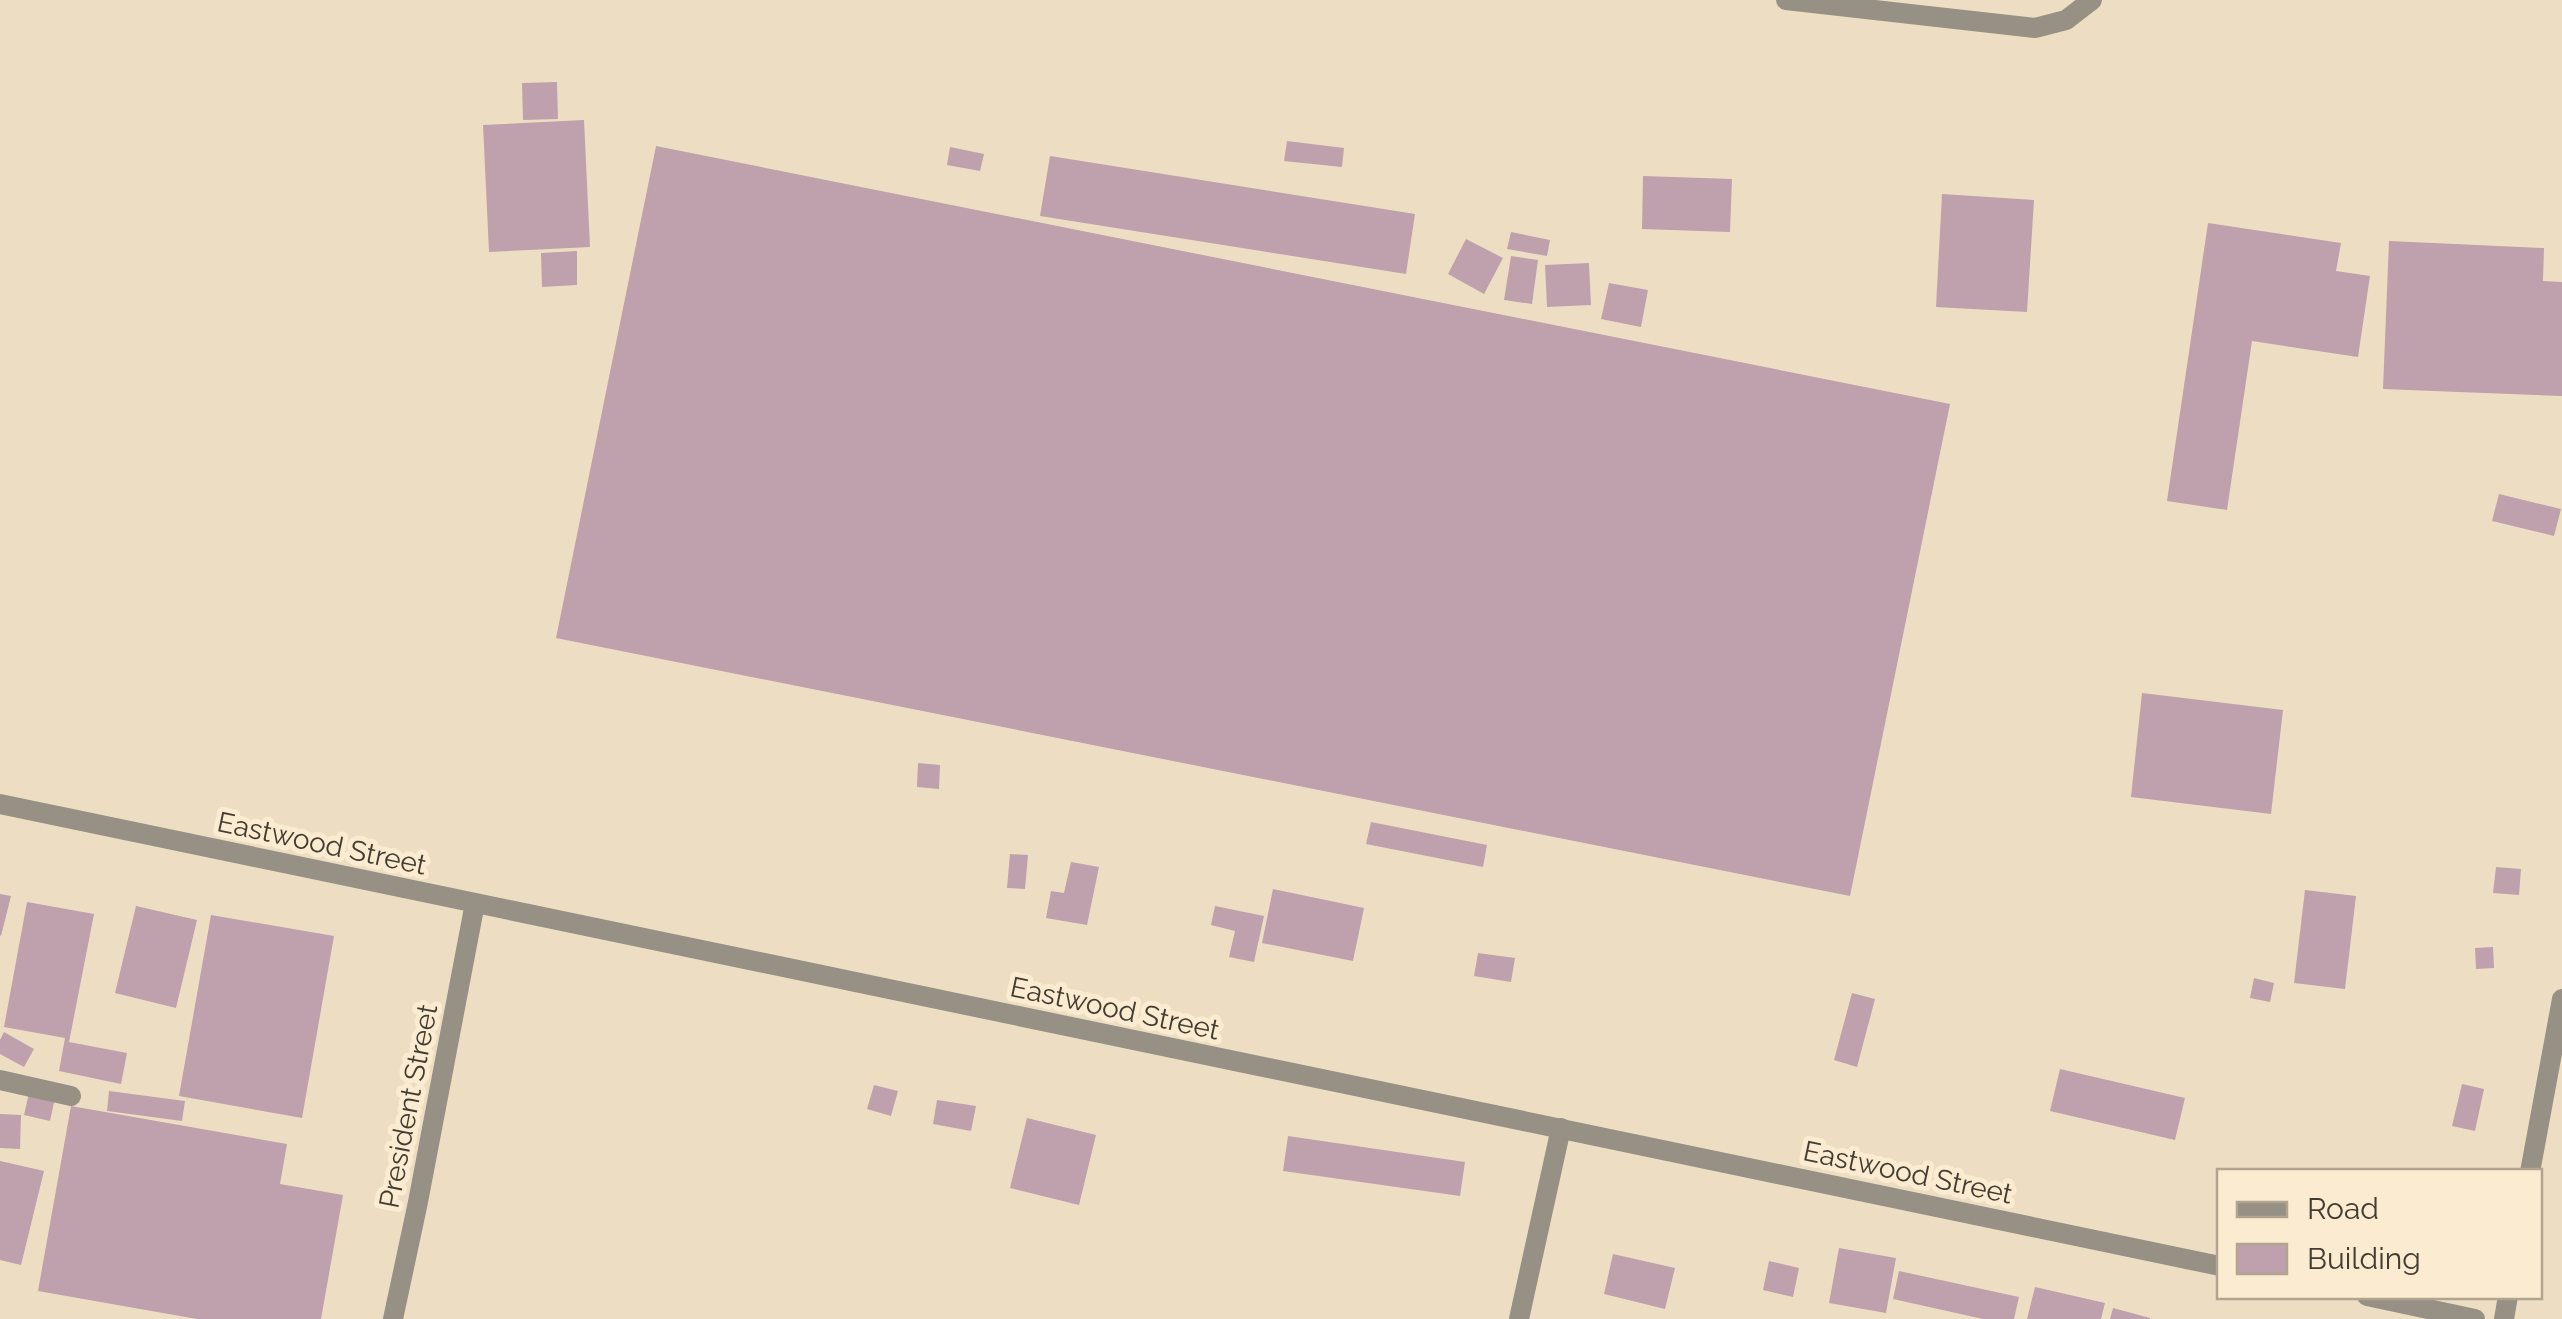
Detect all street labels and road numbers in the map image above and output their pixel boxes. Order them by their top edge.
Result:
street label: Eastwood Street [214,805,430,882]
street label: Eastwood Street [1007,970,1223,1047]
street label: President Street [373,1001,445,1211]
street label: Eastwood Street [1800,1134,2016,1211]

